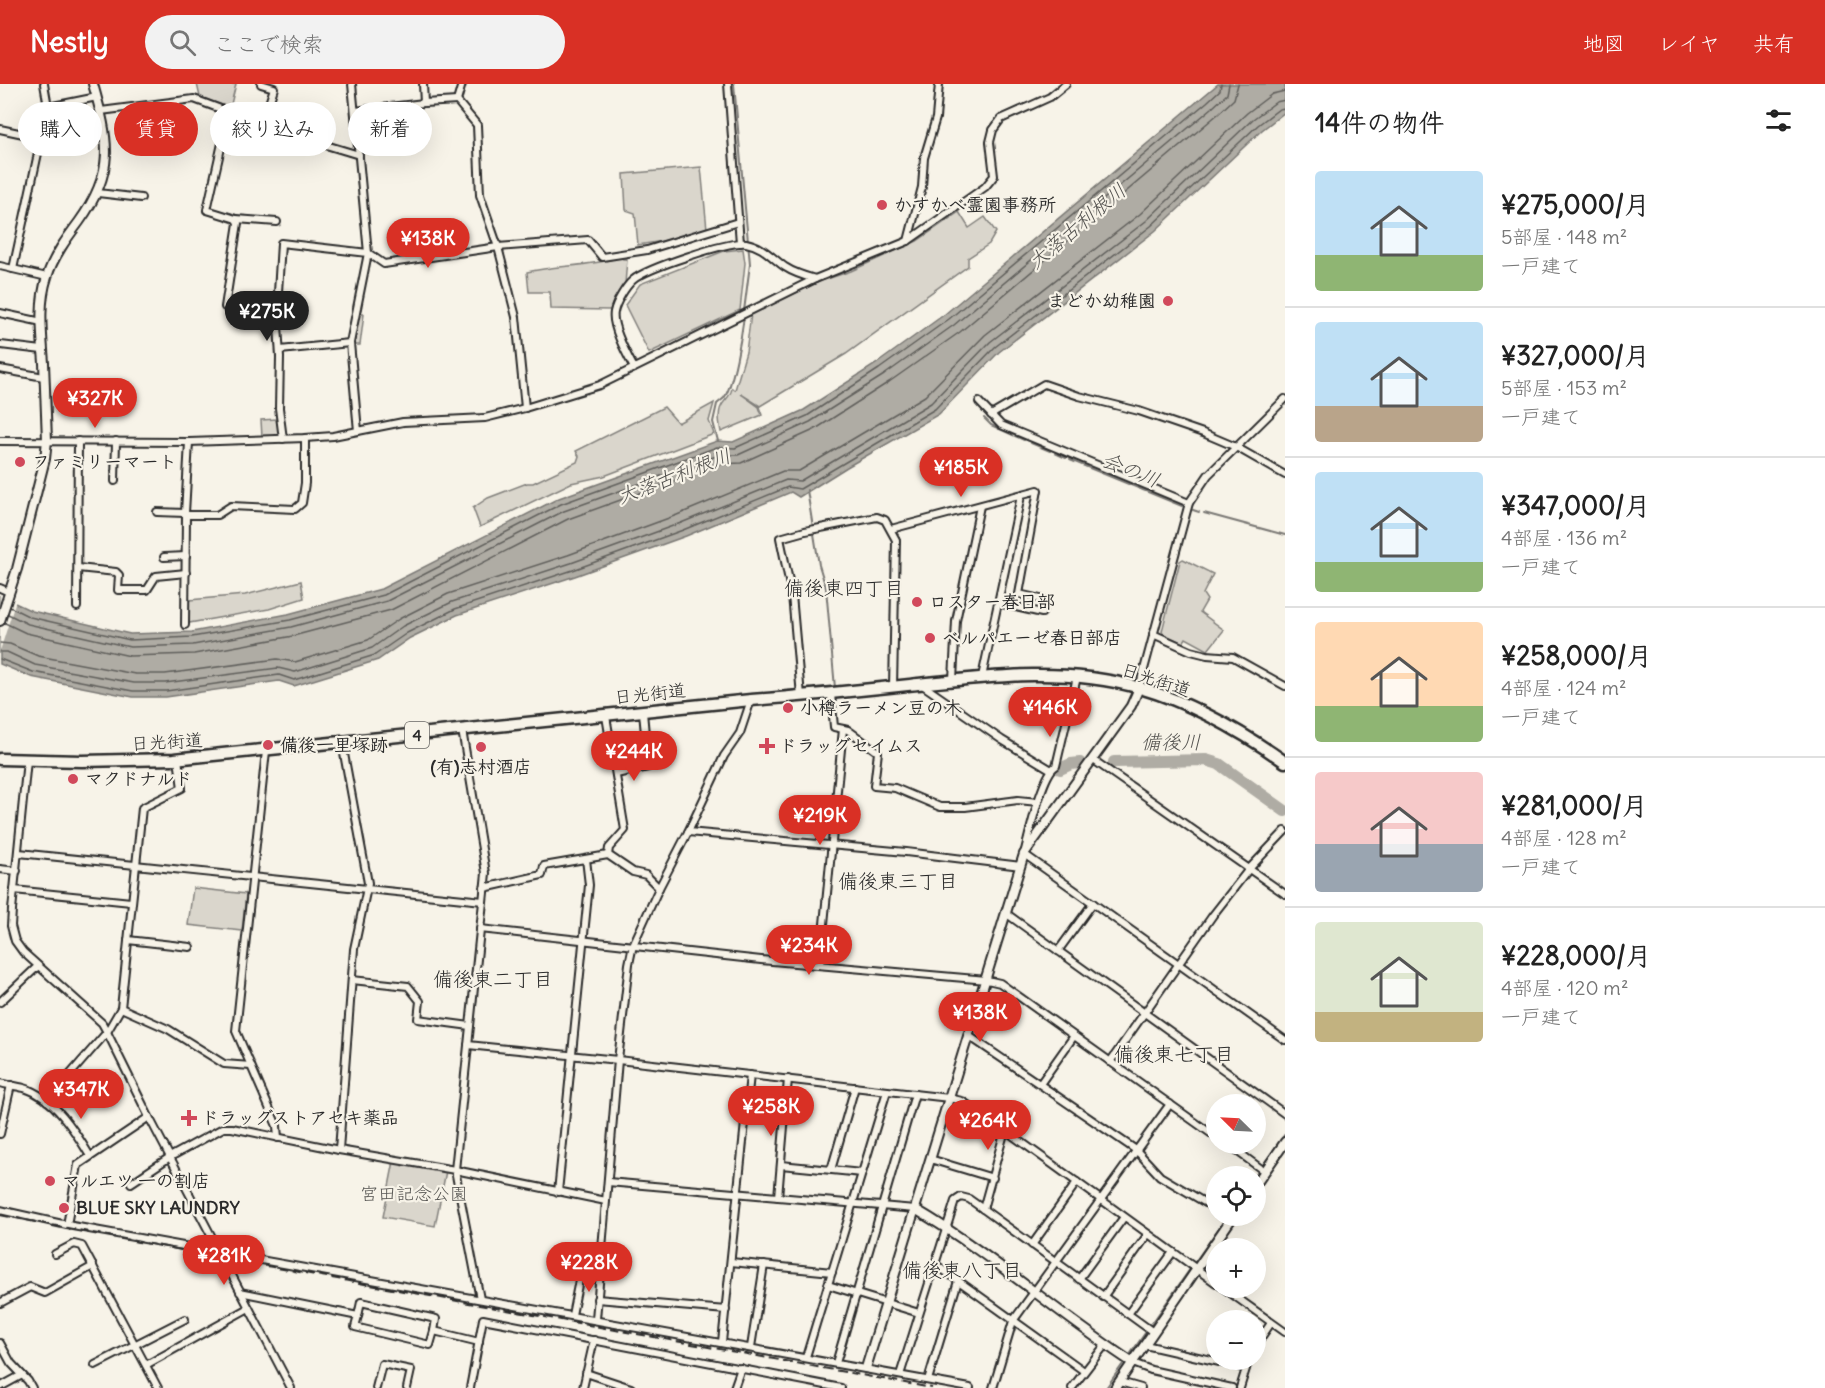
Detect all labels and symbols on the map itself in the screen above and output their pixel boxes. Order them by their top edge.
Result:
water label: 大落古利根川 [1023,177,1131,274]
place label: かすかべ霊園事務所 [894,193,1056,216]
marker: かすかべ霊園事務所 [875,198,889,212]
pin: ¥138K [386,218,470,269]
place label: まどか幼稚園 [1047,289,1156,312]
pin: ¥275K [225,291,309,342]
marker: まどか幼稚園 [1161,294,1175,308]
pin: ¥327K [53,378,137,429]
water label: 大落古利根川 [613,442,734,509]
pin: ¥185K [919,447,1003,498]
water label: 会の川 [1099,447,1164,492]
place label: ファミリーマート [32,450,177,473]
marker: ファミリーマート [13,455,27,469]
district label: 備後東四丁目 [784,575,904,600]
place label: ロスター春日部 [929,590,1055,613]
marker: ロスター春日部 [910,595,924,609]
place label: ベルパエーゼ春日部店 [942,626,1122,649]
marker: ベルパエーゼ春日部店 [923,631,937,645]
street label: 日光街道 [1118,657,1194,702]
street label: 日光街道 [613,678,687,709]
pin: ¥146K [1008,687,1092,738]
place label: 小樽ラーメン豆の木 [800,696,962,719]
marker: 小樽ラーメン豆の木 [781,701,795,715]
road number: 4 [405,722,429,748]
street label: 日光街道 [130,728,204,755]
water label: 備後川 [1141,729,1201,754]
pin: ¥244K [592,731,676,782]
place label: 備後一里塚跡 [280,733,388,756]
place label: ドラッグセイムス [779,734,922,757]
marker: 備後一里塚跡 [261,738,275,752]
marker: ドラッグセイムス [760,739,774,753]
marker: (有)志村酒店 [474,740,488,754]
place label: (有)志村酒店 [431,755,531,778]
place label: マクドナルド [85,767,192,790]
marker: マクドナルド [66,772,80,786]
pin: ¥219K [778,795,862,846]
district label: 備後東三丁目 [838,868,958,893]
pin: ¥234K [767,925,851,976]
district label: 備後東二丁目 [433,966,553,991]
pin: ¥138K [938,992,1022,1043]
district label: 備後東七丁目 [1114,1041,1234,1066]
pin: ¥347K [39,1069,123,1120]
pin: ¥258K [729,1086,813,1137]
north arrow [1206,1094,1266,1154]
pin: ¥264K [946,1100,1030,1151]
place label: ドラッグストアセキ薬品 [201,1106,399,1129]
marker: ドラッグストアセキ薬品 [182,1111,196,1125]
place label: マルエツ 一の割店 [62,1169,210,1192]
marker: マルエツ 一の割店 [43,1174,57,1188]
park label: 宮田記念公園 [360,1182,468,1205]
place label: BLUE SKY LAUNDRY [76,1196,241,1219]
marker: BLUE SKY LAUNDRY [57,1201,71,1215]
pin: ¥281K [182,1235,266,1286]
pin: ¥228K [547,1242,631,1293]
district label: 備後東八丁目 [902,1257,1022,1282]

